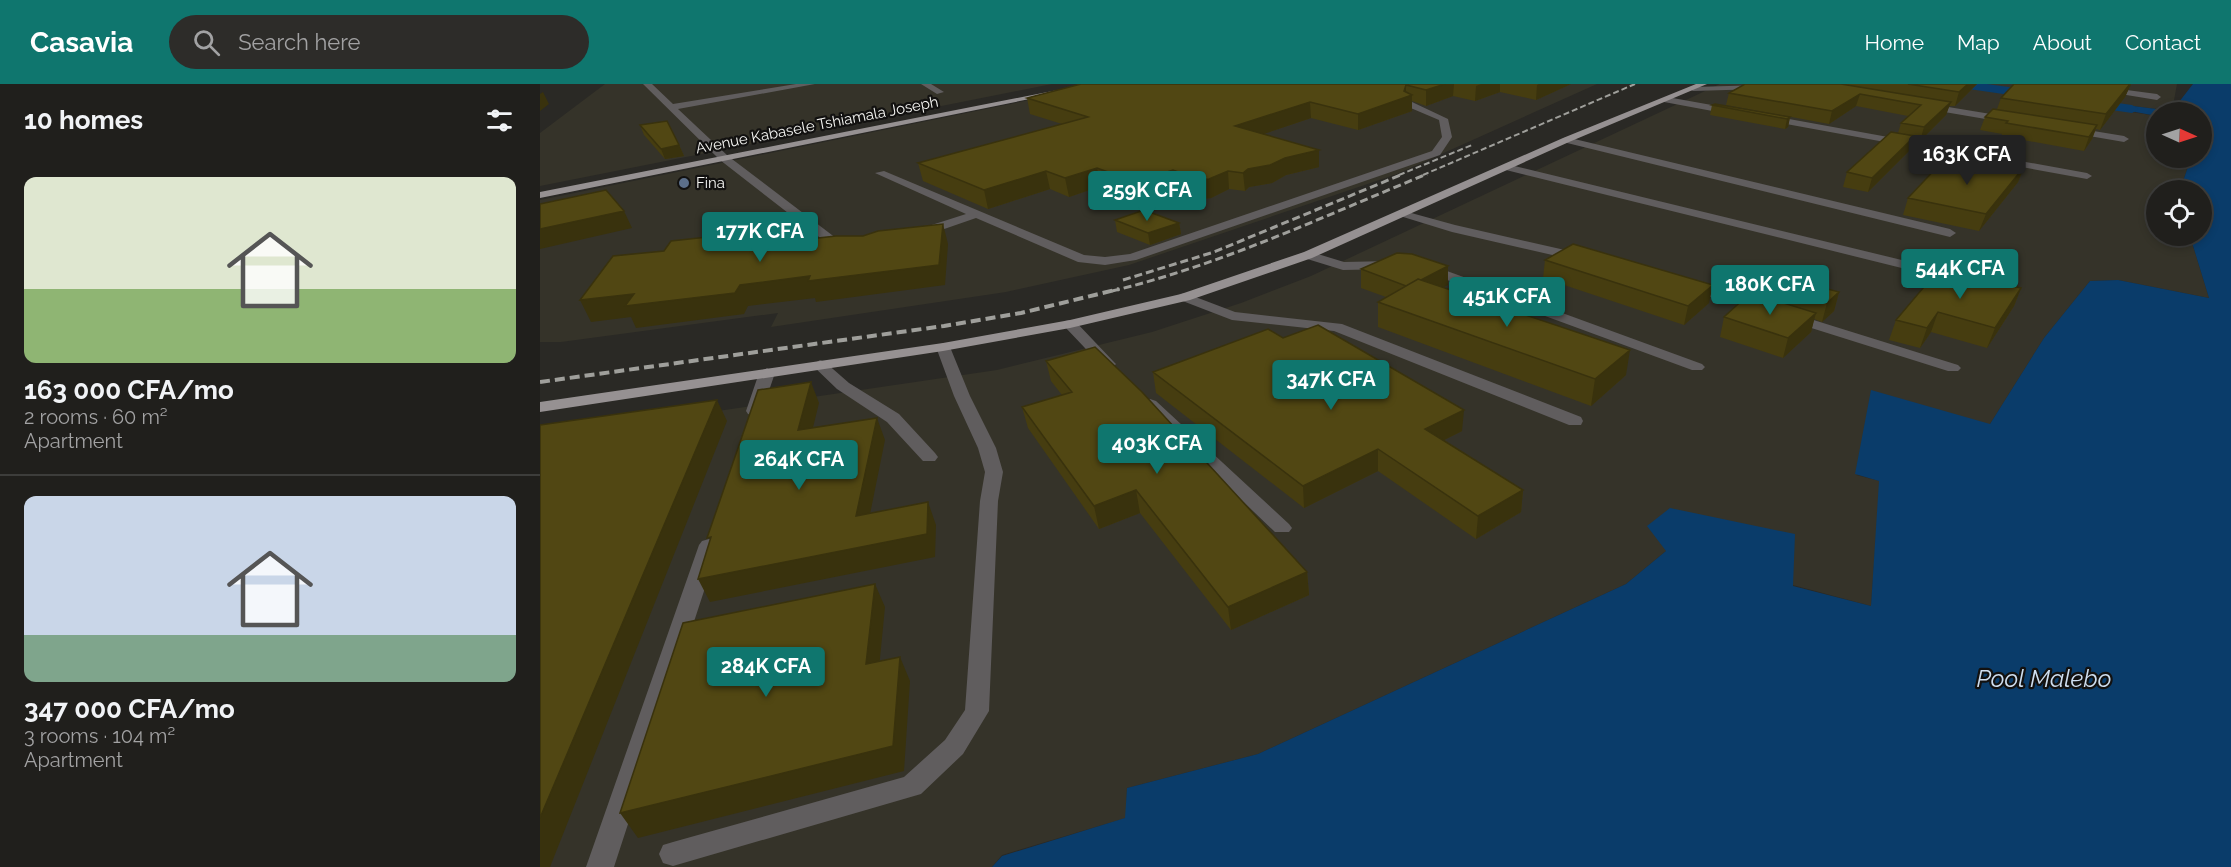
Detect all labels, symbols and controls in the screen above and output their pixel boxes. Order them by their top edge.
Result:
search box [169,15,589,69]
text: Casavia [30,26,133,59]
icon: search [190,26,223,59]
text: Search here [238,29,360,55]
text: Home [1865,30,1924,55]
text: Map [1957,30,2000,55]
text: About [2033,30,2092,55]
text: Contact [2125,30,2201,55]
street label: Avenue Kabasele Tshiamala Joseph [694,93,940,157]
north arrow [2146,102,2212,168]
map controls [2146,102,2212,246]
icon: filters [483,104,516,137]
text: 10 homes [24,105,143,135]
pin: 163K CFA [1905,135,2029,186]
text: 163K CFA [1923,142,2011,166]
pin: 259K CFA [1085,171,1209,222]
place label: Fina [696,174,725,192]
marker: Fina [677,176,691,190]
text: 259K CFA [1102,178,1192,202]
button: locate [2146,180,2212,246]
pin: 177K CFA [698,212,822,263]
icon: home [216,216,324,324]
text: 177K CFA [716,219,804,243]
pin: 544K CFA [1898,249,2022,300]
text: 544K CFA [1915,256,2005,280]
pin: 180K CFA [1708,265,1832,316]
text: 180K CFA [1725,272,1815,296]
pin: 451K CFA [1445,277,1569,328]
text: 451K CFA [1463,284,1551,308]
pin: 347K CFA [1269,360,1393,411]
text: 347K CFA [1286,367,1376,391]
text: 163 000 CFA/mo [24,375,234,405]
text: 2 rooms · 60 m² [24,405,168,429]
pin: 403K CFA [1095,424,1219,475]
text: Apartment [24,429,123,453]
text: 403K CFA [1112,431,1202,455]
pin: 264K CFA [737,440,861,491]
text: 264K CFA [754,447,844,471]
icon: home [216,535,324,643]
pin: 284K CFA [704,647,828,698]
text: 284K CFA [721,654,811,678]
water label: Pool Malebo [1977,664,2111,693]
text: 347 000 CFA/mo [24,694,235,724]
text: 3 rooms · 104 m² [24,724,175,748]
text: Apartment [24,748,123,772]

